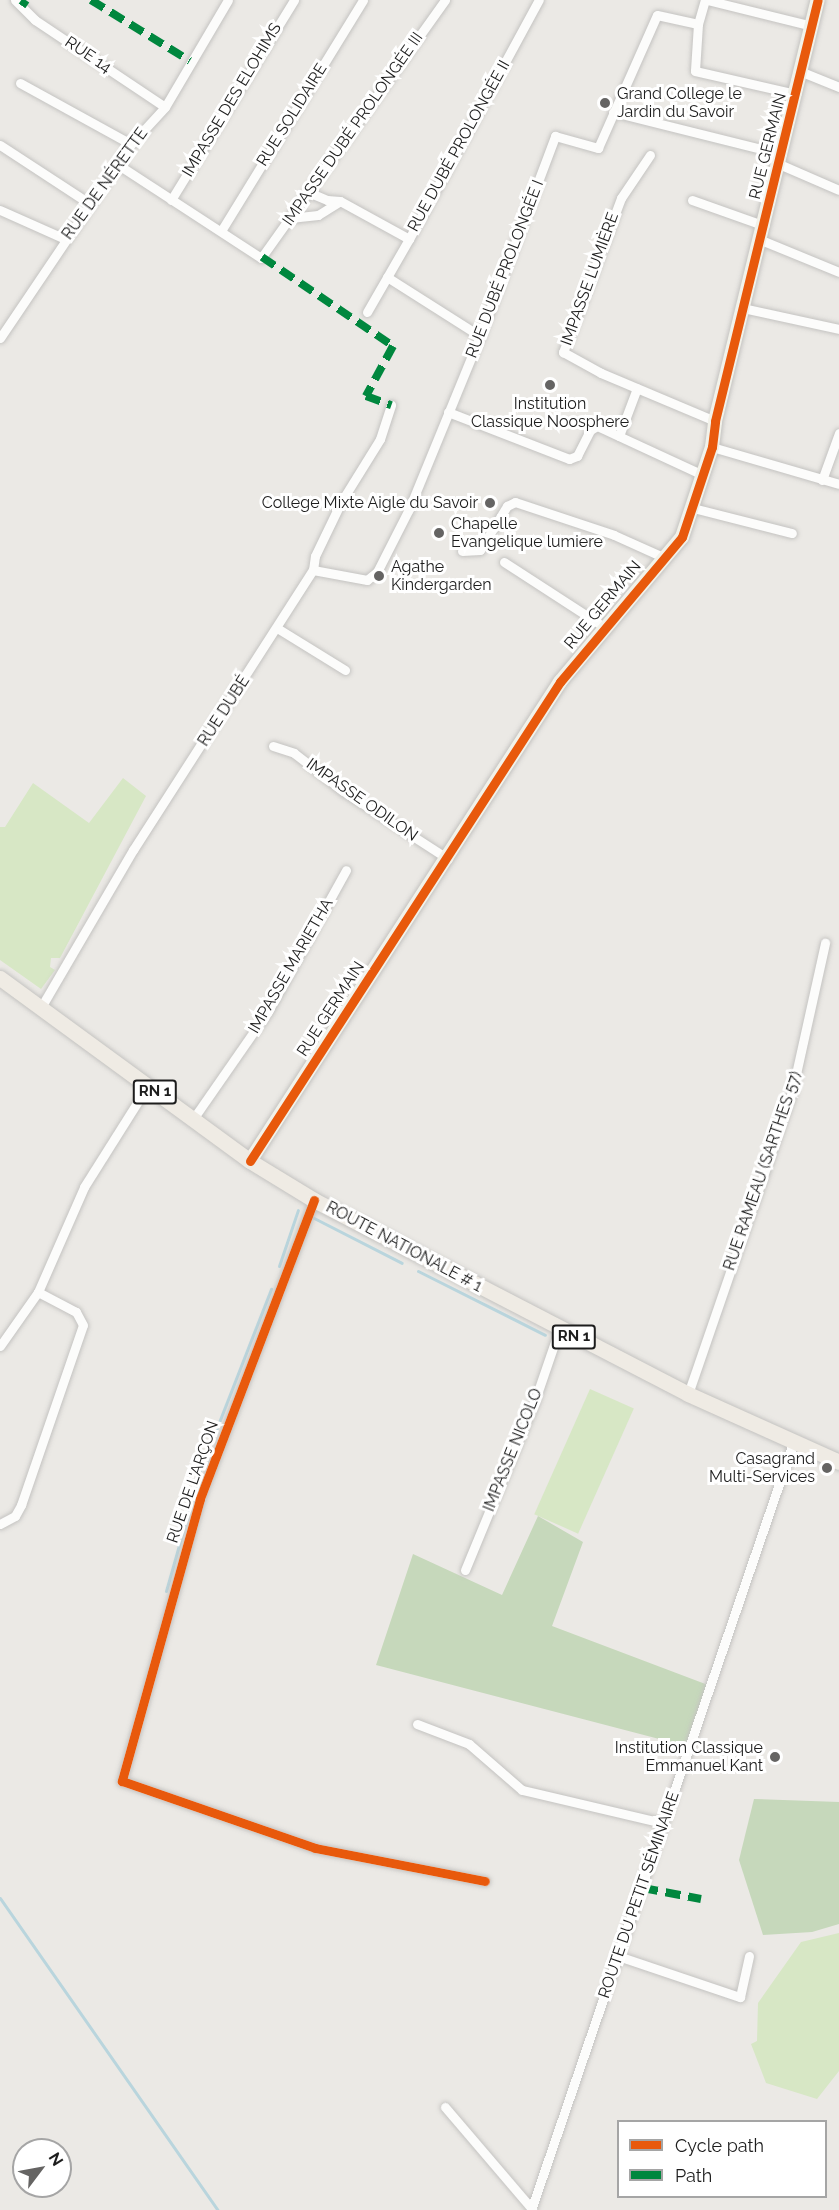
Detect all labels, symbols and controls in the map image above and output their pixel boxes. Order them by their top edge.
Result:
street label: IMPASSE DES ELOHIMS [178,20,286,180]
street label: IMPASSE DUBÉ PROLONGÉE III [279,29,427,229]
street label: RUE 14 [61,33,115,77]
street label: RUE DUBÉ PROLONGÉE II [404,57,514,235]
street label: RUE SOLIDAIRE [253,60,331,170]
place label: Grand College le Jardin du Savoir [617,84,742,122]
street label: RUE GERMAIN [745,91,791,201]
marker: Grand College le Jardin du Savoir [598,96,612,110]
street label: RUE DE NÉRETTE [58,124,152,244]
street label: RUE DUBÉ PROLONGÉE I [462,177,548,361]
street label: IMPASSE LUMIÈRE [557,210,623,348]
marker: Institution Classique Noosphere [543,378,557,392]
place label: Institution Classique Noosphere [471,394,629,432]
place label: College Mixte Aigle du Savoir [261,493,478,513]
marker: College Mixte Aigle du Savoir [483,496,497,510]
place label: Chapelle Evangelique lumiere [451,514,603,552]
marker: Chapelle Evangelique lumiere [432,526,446,540]
place label: Agathe Kindergarden [391,557,492,595]
street label: RUE GERMAIN [561,557,645,653]
marker: Agathe Kindergarden [372,569,386,583]
street label: RUE DUBÉ [194,672,254,750]
street label: IMPASSE ODILON [303,754,421,846]
street label: IMPASSE MARIETHA [245,895,337,1037]
street label: RUE GERMAIN [293,958,369,1060]
street label: RUE RAMEAU (SARTHES 57) [720,1069,806,1273]
road number: RN 1 [132,1080,178,1104]
street label: ROUTE NATIONALE # 1 [323,1198,485,1296]
road number: RN 1 [552,1325,596,1349]
street label: IMPASSE NICOLO [480,1386,546,1514]
street label: RUE DE L'ARÇON [163,1418,223,1546]
place label: Casagrand Multi-Services [709,1449,815,1487]
marker: Casagrand Multi-Services [820,1461,834,1475]
place label: Institution Classique Emmanuel Kant [615,1738,763,1776]
marker: Institution Classique Emmanuel Kant [768,1750,782,1764]
street label: ROUTE DU PETIT SÉMINAIRE [594,1789,684,2001]
legend [617,2120,827,2198]
text: Cycle path [675,2135,764,2156]
north arrow [12,2138,72,2198]
text: N [45,2149,67,2169]
text: Path [675,2165,712,2186]

